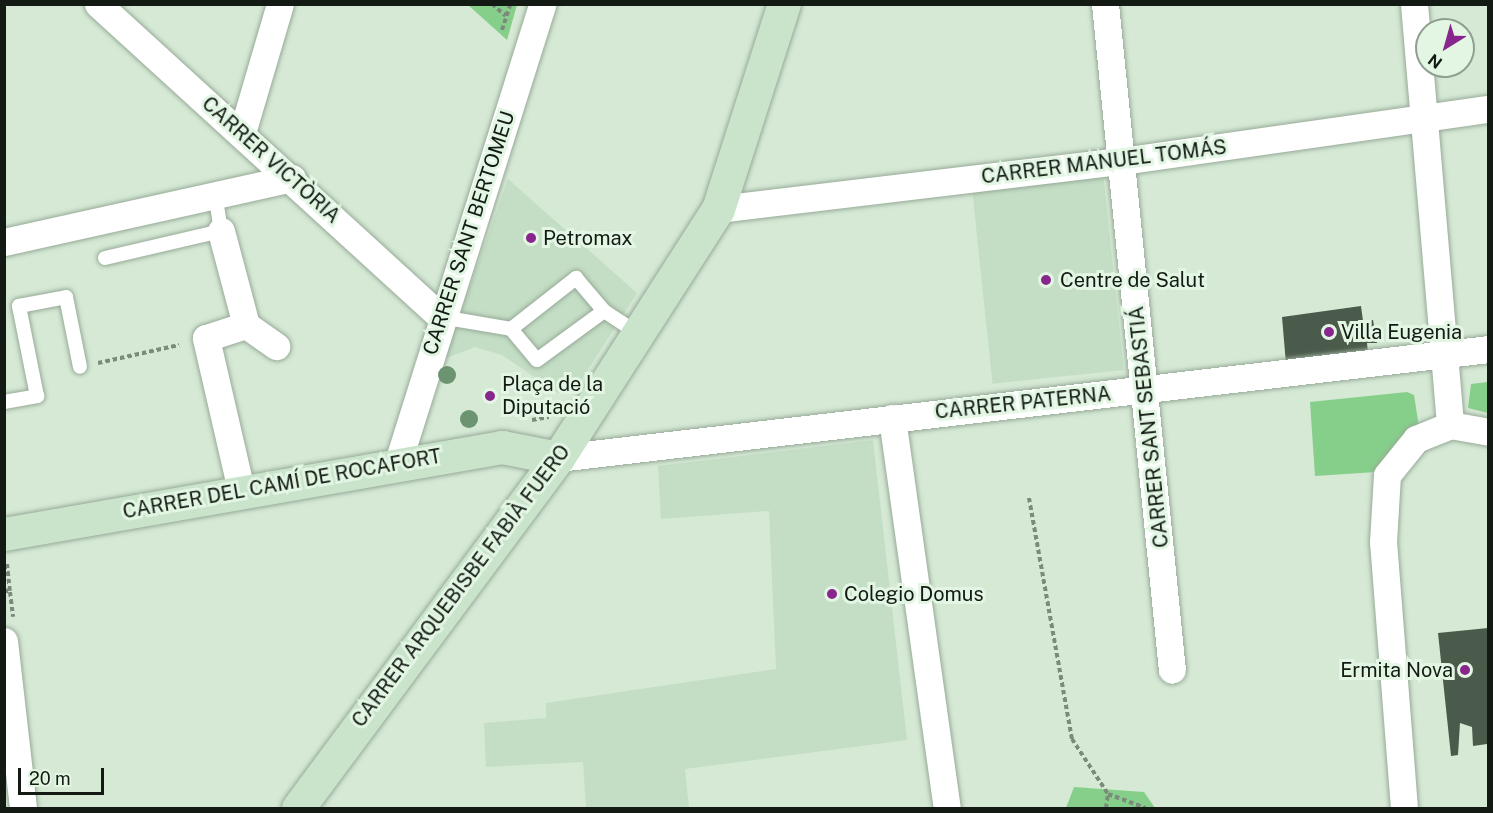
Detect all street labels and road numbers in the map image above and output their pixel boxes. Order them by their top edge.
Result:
street label: CARRER VICTÒRIA [197,92,345,228]
street label: CARRER SANT BERTOMEU [418,108,520,358]
street label: CARRER MANUEL TOMÁS [980,135,1228,189]
street label: CARRER SANT SEBASTIÁ [1124,305,1174,549]
street label: CARRER PATERNA [934,382,1112,424]
street label: CARRER ARQUEBISBE FABIÀ FUERO [347,440,575,732]
street label: CARRER DEL CAMÍ DE ROCAFORT [121,444,443,524]

